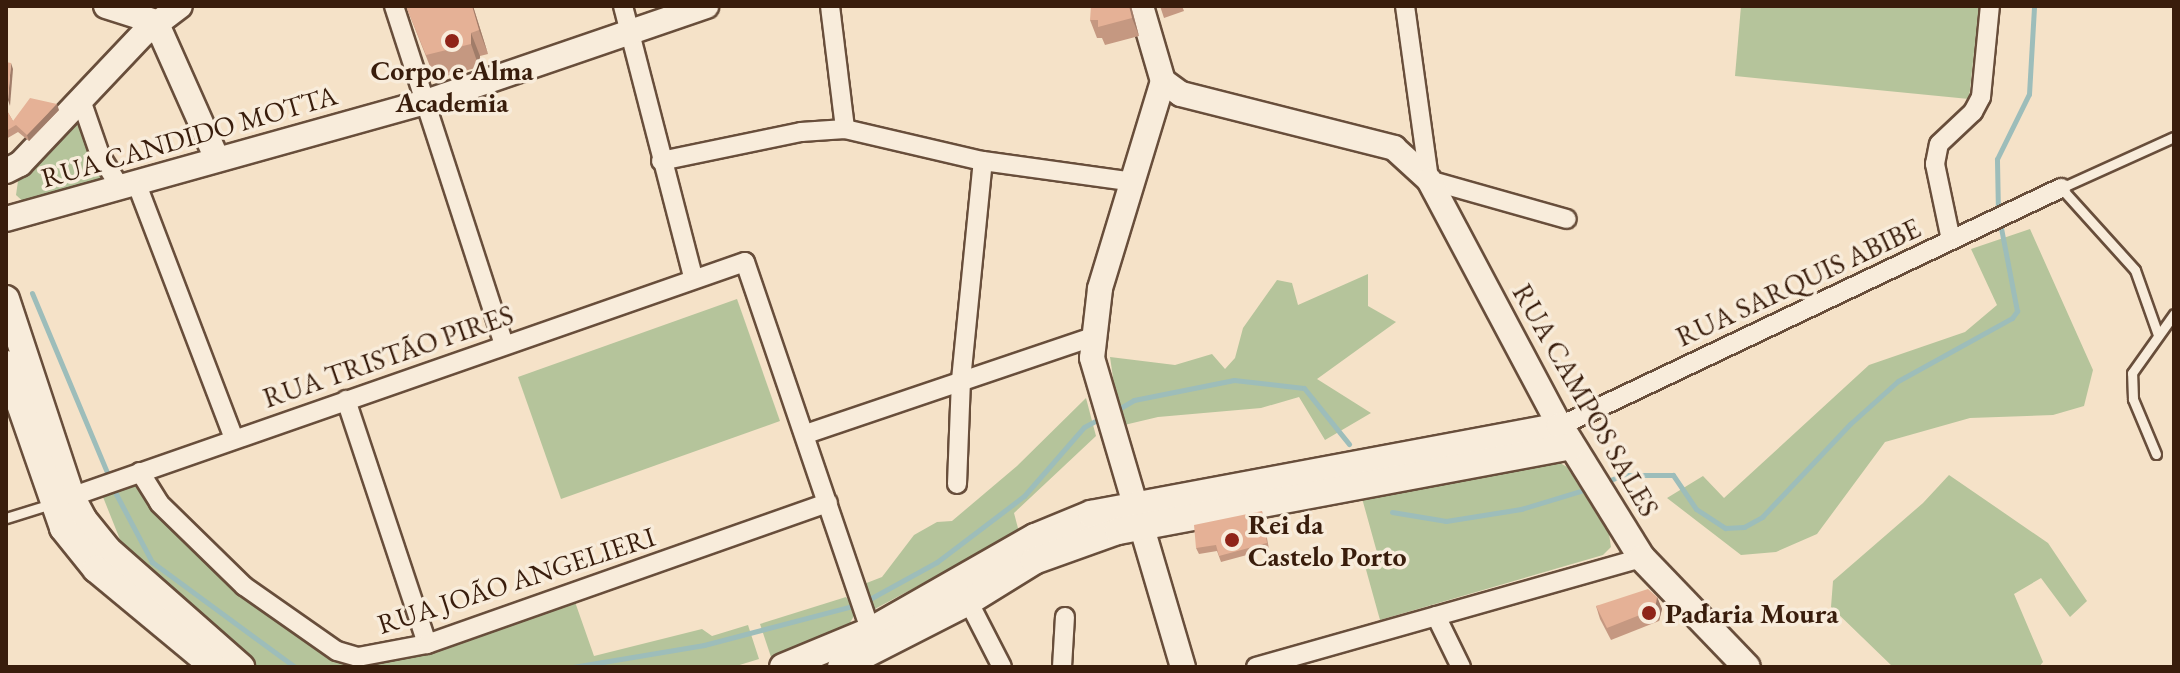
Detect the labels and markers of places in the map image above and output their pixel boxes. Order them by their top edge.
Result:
marker: Corpo e Alma Academia [443,32,461,50]
place label: Corpo e Alma Academia [371,53,533,119]
place label: Rei da Castelo Porto [1248,507,1407,573]
marker: Rei da Castelo Porto [1223,531,1241,549]
place label: Padaria Moura [1665,596,1839,630]
marker: Padaria Moura [1640,604,1658,622]

